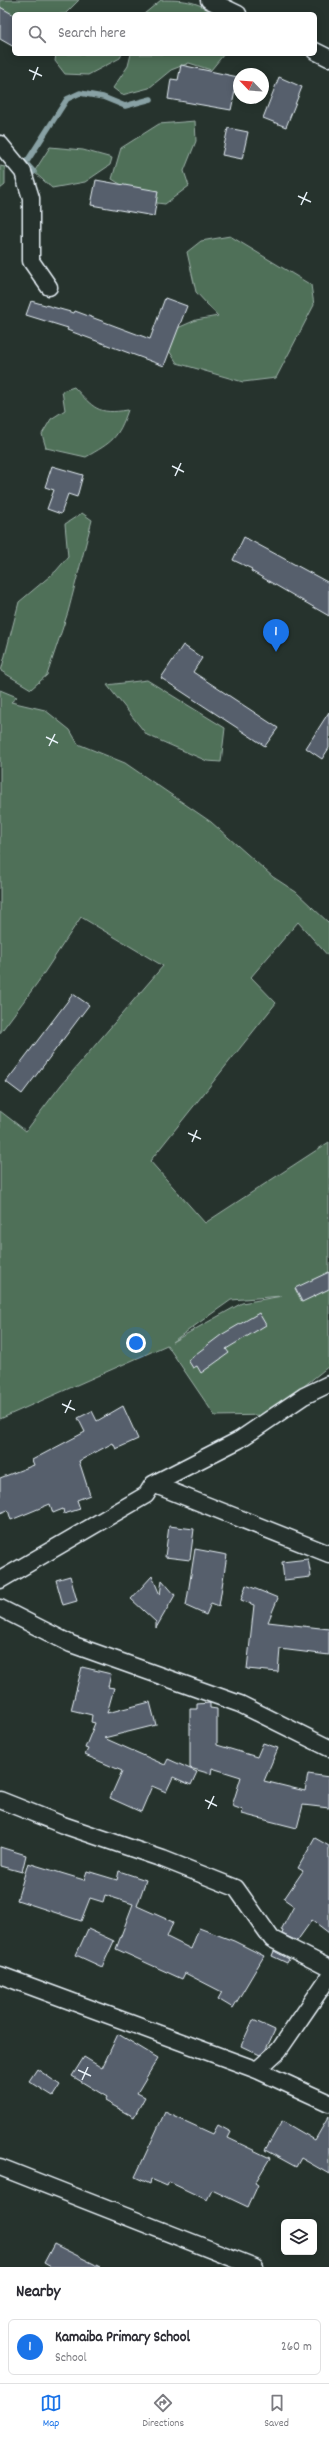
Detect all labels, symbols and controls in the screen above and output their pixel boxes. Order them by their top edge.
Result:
search box [12,12,317,56]
icon: search [26,23,48,45]
text: Search here [58,23,126,45]
north arrow [233,68,269,104]
pin: 1 [263,619,289,652]
your location [126,1333,146,1353]
map controls [281,2219,317,2255]
button: layers [281,2219,317,2255]
text: Nearby [16,2281,60,2305]
text: Kamaiba Primary School [55,2327,190,2349]
text: 1 [29,2338,31,2357]
text: 260 m [281,2338,312,2357]
text: School [55,2349,87,2368]
tab: Map [40,2392,62,2432]
tab: Directions [142,2392,184,2432]
tab: Saved [264,2392,289,2432]

